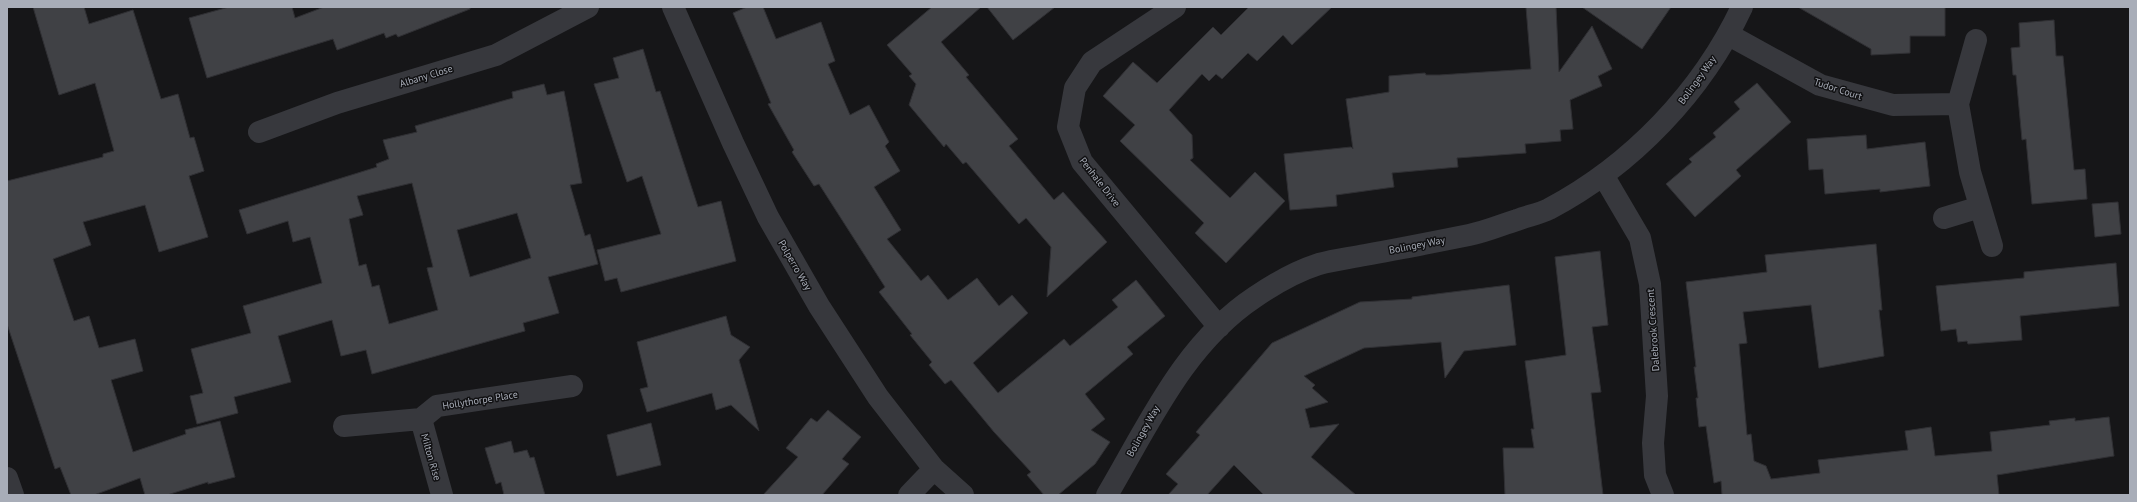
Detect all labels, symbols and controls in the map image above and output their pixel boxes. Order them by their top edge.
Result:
street label: Bolingey Way [1675,53,1719,107]
street label: Albany Close [398,62,454,90]
street label: Tudor Court [1812,75,1864,103]
street label: Penhale Drive [1077,155,1123,209]
street label: Bolingey Way [1388,233,1446,257]
street label: Polperro Way [775,237,815,293]
street label: Dalebrook Crescent [1644,288,1662,372]
street label: Hollythorpe Place [441,388,519,412]
street label: Bolingey Way [1124,403,1163,459]
street label: Milton Rise [418,432,444,482]

